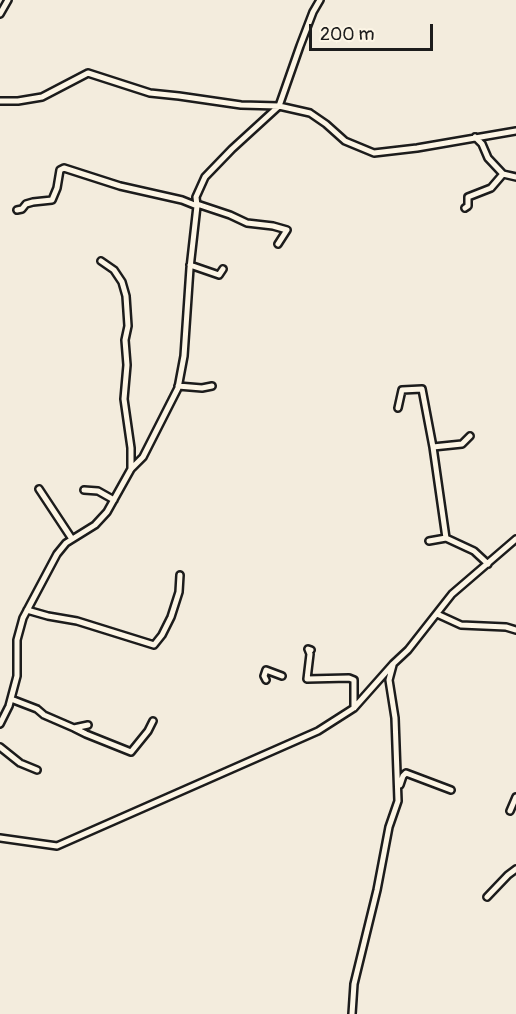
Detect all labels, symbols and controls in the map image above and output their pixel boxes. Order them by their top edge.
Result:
scale bar [312,12,436,50]
text: 200 m [320,23,375,46]

